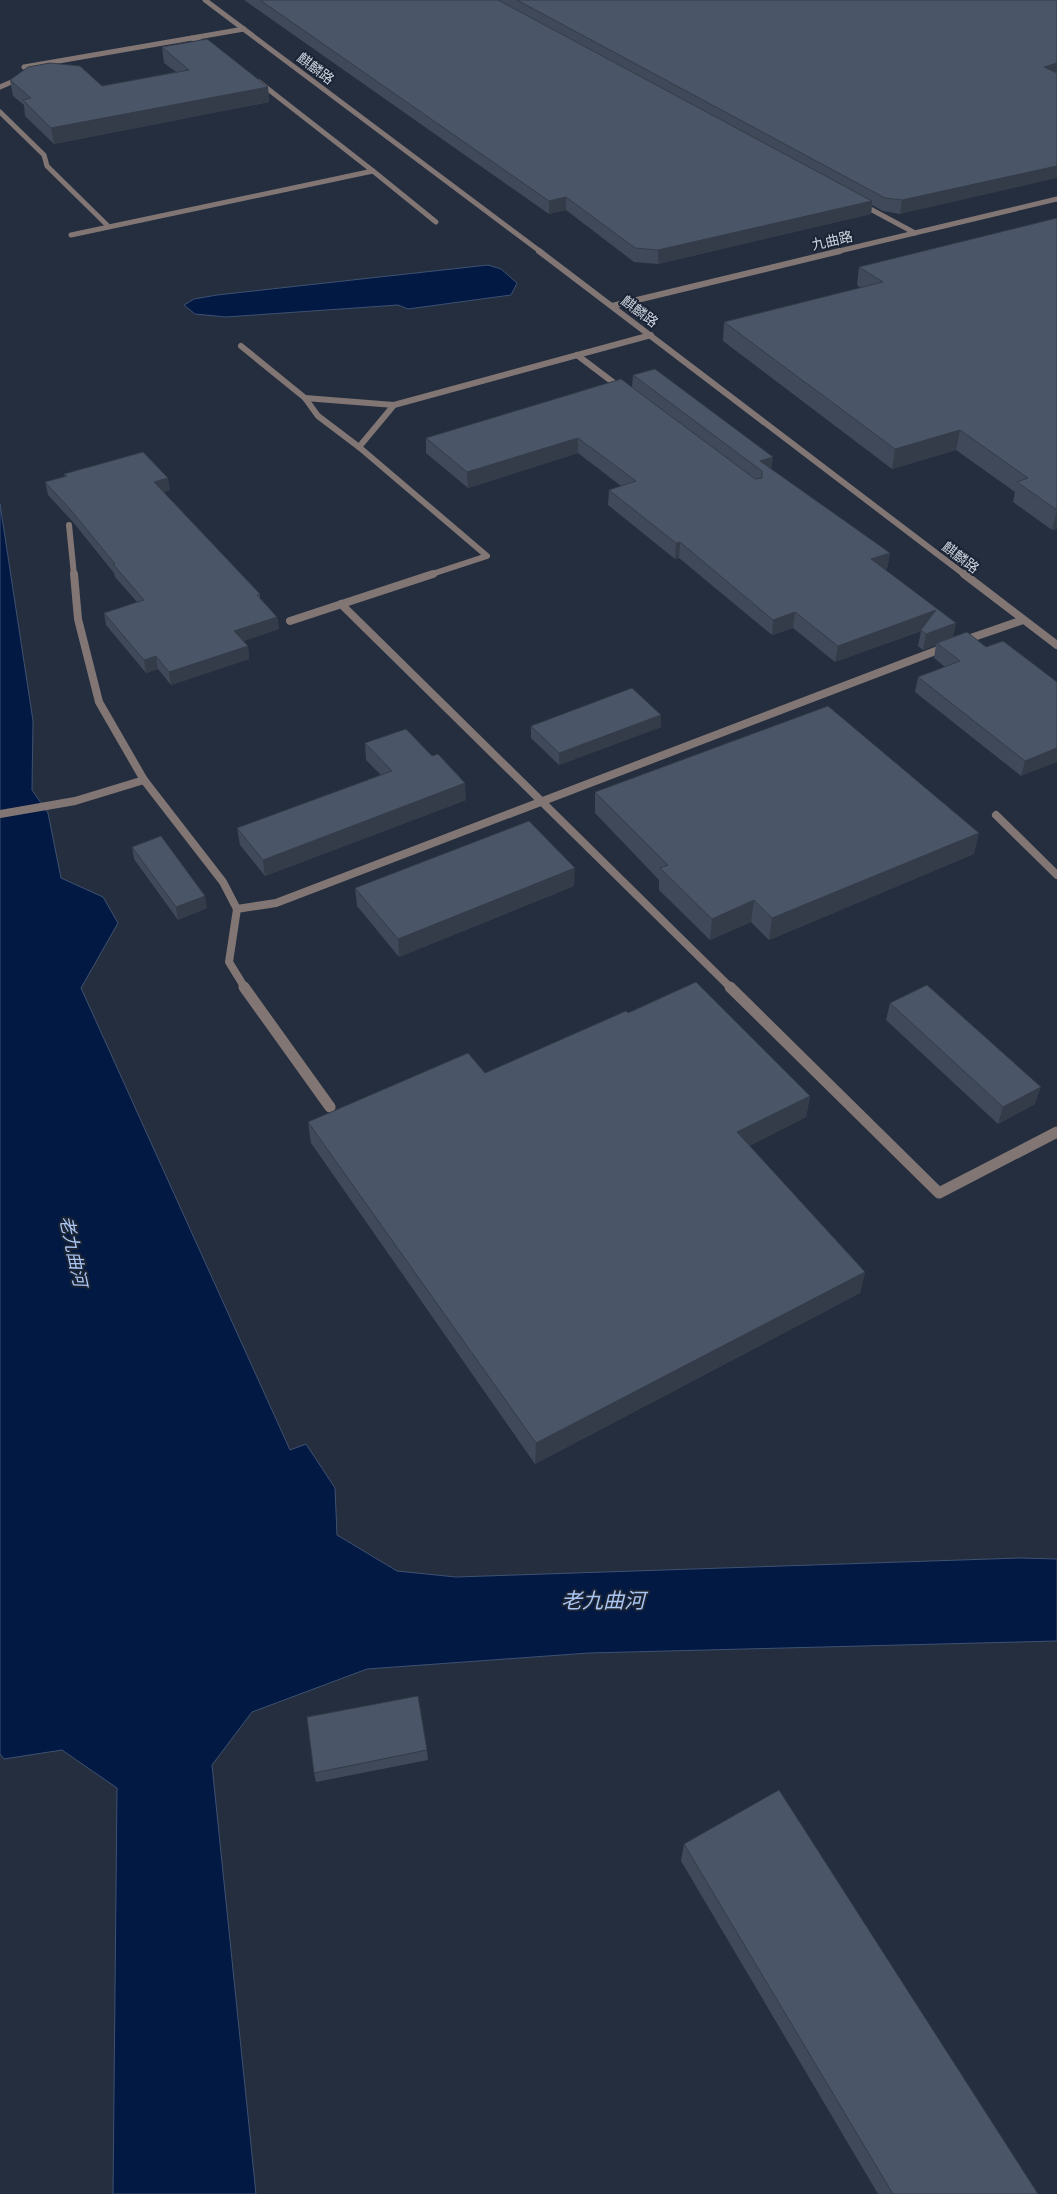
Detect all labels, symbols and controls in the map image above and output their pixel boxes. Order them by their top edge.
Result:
street label: 麒麟路 [294,49,338,87]
street label: 九曲路 [810,227,854,253]
street label: 麒麟路 [618,292,662,330]
street label: 麒麟路 [939,538,983,576]
water label: 老九曲河 [56,1213,93,1291]
water label: 老九曲河 [561,1587,649,1612]

